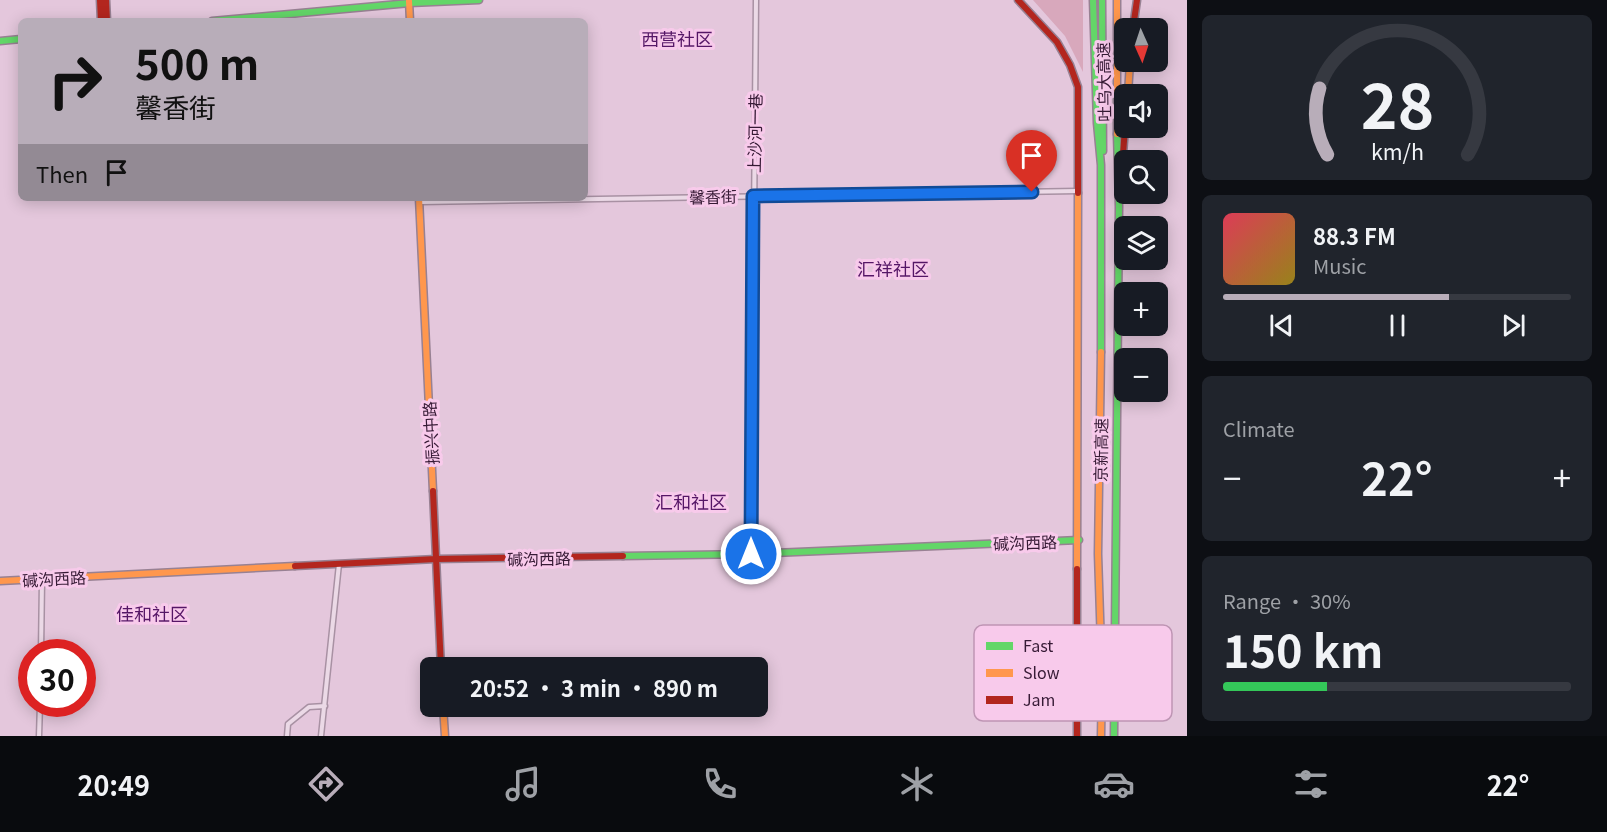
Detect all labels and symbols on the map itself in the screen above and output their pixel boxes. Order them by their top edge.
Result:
north arrow [1114,18,1168,72]
district label: 西营社区 [641,25,713,51]
street label: 吐乌大高速 [1090,42,1116,122]
street label: 上沙河一巷 [741,93,767,173]
pin [1006,130,1057,192]
street label: 馨香街 [689,184,737,208]
district label: 汇祥社区 [857,255,929,281]
street label: 振兴中路 [416,400,444,466]
street label: 京新高速 [1087,418,1113,482]
district label: 汇和社区 [655,488,727,514]
position arrow [719,522,783,586]
street label: 碱沟西路 [993,529,1057,555]
street label: 碱沟西路 [507,545,571,571]
street label: 碱沟西路 [21,564,87,592]
district label: 佳和社区 [116,600,188,626]
legend [974,625,1172,721]
text: Fast [1023,633,1053,657]
speed limit sign: 30 [18,639,96,717]
text: Slow [1023,660,1060,684]
text: Jam [1023,687,1055,711]

